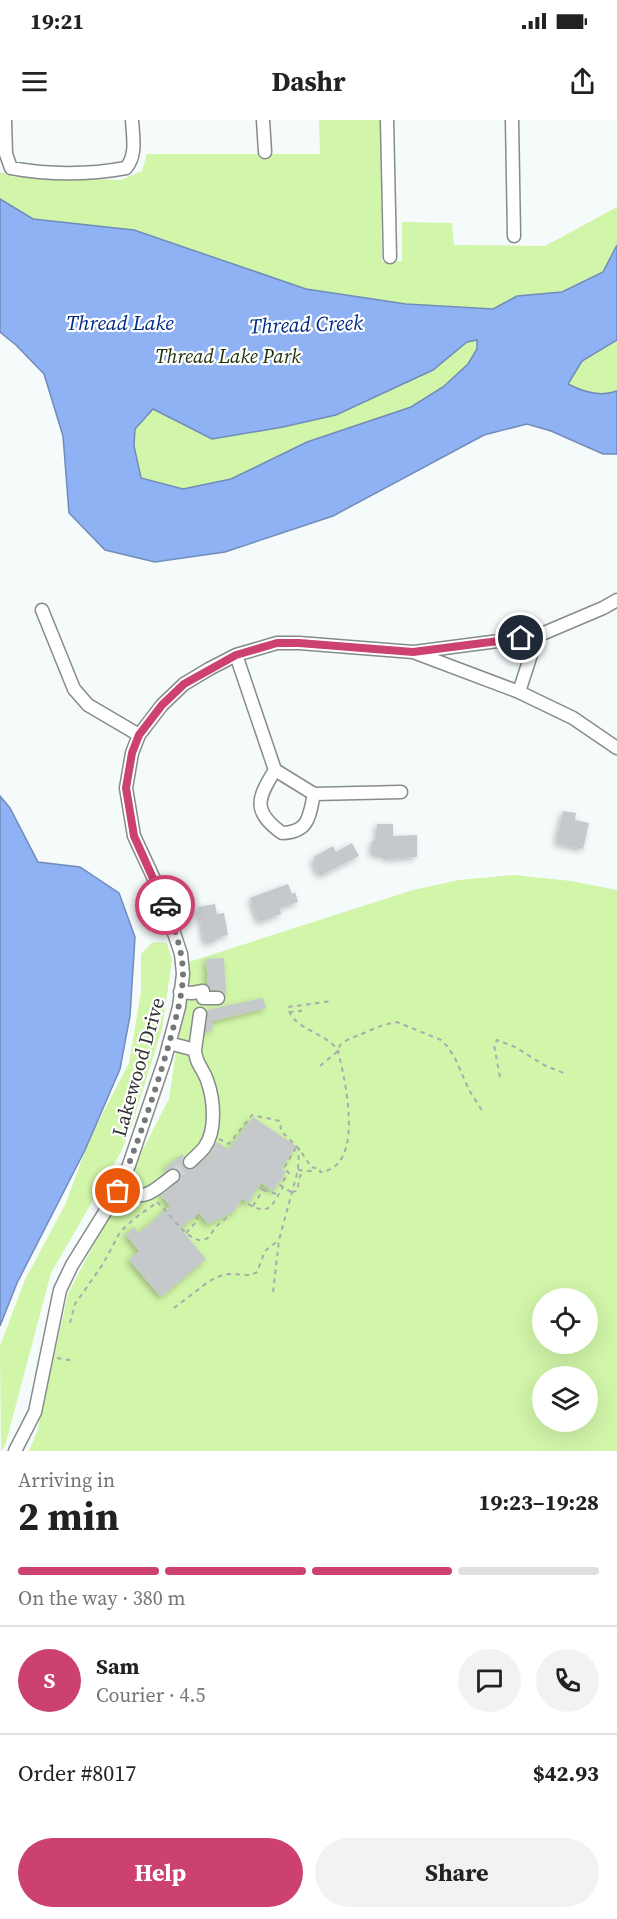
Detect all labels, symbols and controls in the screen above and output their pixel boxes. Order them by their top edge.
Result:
text: 19:21 [30,6,84,36]
text: Dashr [271,63,346,100]
icon: menu [18,65,51,98]
icon: share [566,65,599,98]
water label: Thread Lake [66,308,174,337]
water label: Thread Creek [249,308,363,340]
park label: Thread Lake Park [155,342,301,370]
pin [495,612,546,663]
icon: home [504,621,537,654]
courier [135,875,195,935]
icon: car [149,889,182,922]
street label: Lakewood Drive [105,994,171,1140]
pin [92,1165,143,1216]
icon: bag [101,1174,134,1207]
map controls [532,1288,598,1432]
button: locate [532,1288,598,1354]
button: layers [532,1366,598,1432]
text: Arriving in [18,1466,115,1494]
text: 19:23–19:28 [479,1487,599,1517]
text: 2 min [18,1490,119,1543]
text: On the way · 380 m [18,1584,185,1612]
button: chat [458,1649,521,1712]
button: phone [536,1649,599,1712]
text: Sam [96,1651,140,1681]
text: S [44,1665,55,1695]
text: Courier · 4.5 [96,1681,205,1709]
text: Order #8017 [18,1758,136,1788]
text: $42.93 [533,1758,599,1788]
button: Help [18,1838,303,1907]
button: Share [315,1838,599,1907]

